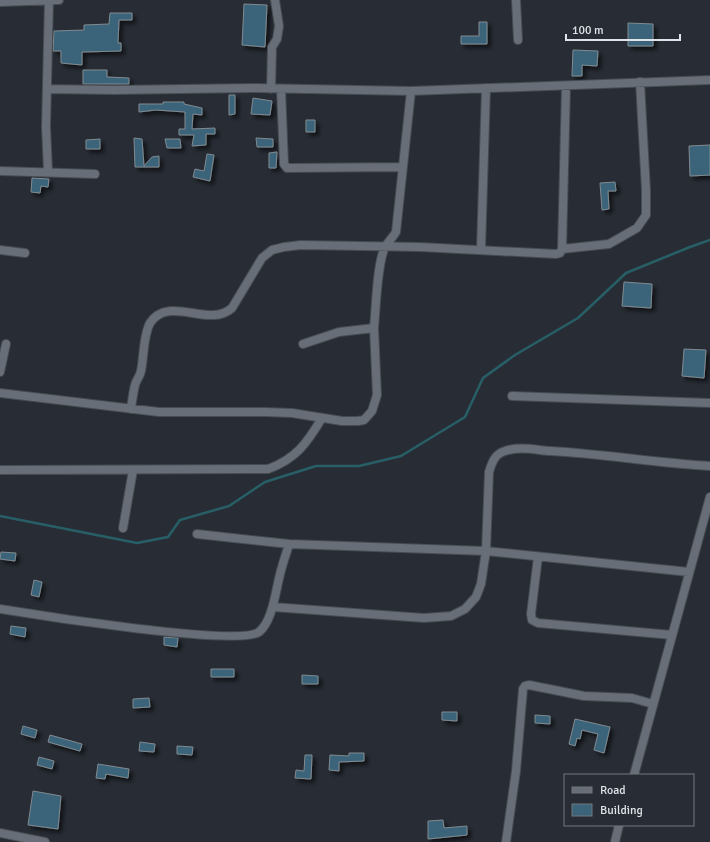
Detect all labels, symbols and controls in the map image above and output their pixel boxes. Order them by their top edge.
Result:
scale bar [566,16,680,42]
text: 100 m [572,23,604,38]
legend [564,774,694,826]
text: Road [600,783,626,798]
text: Building [600,803,643,818]

